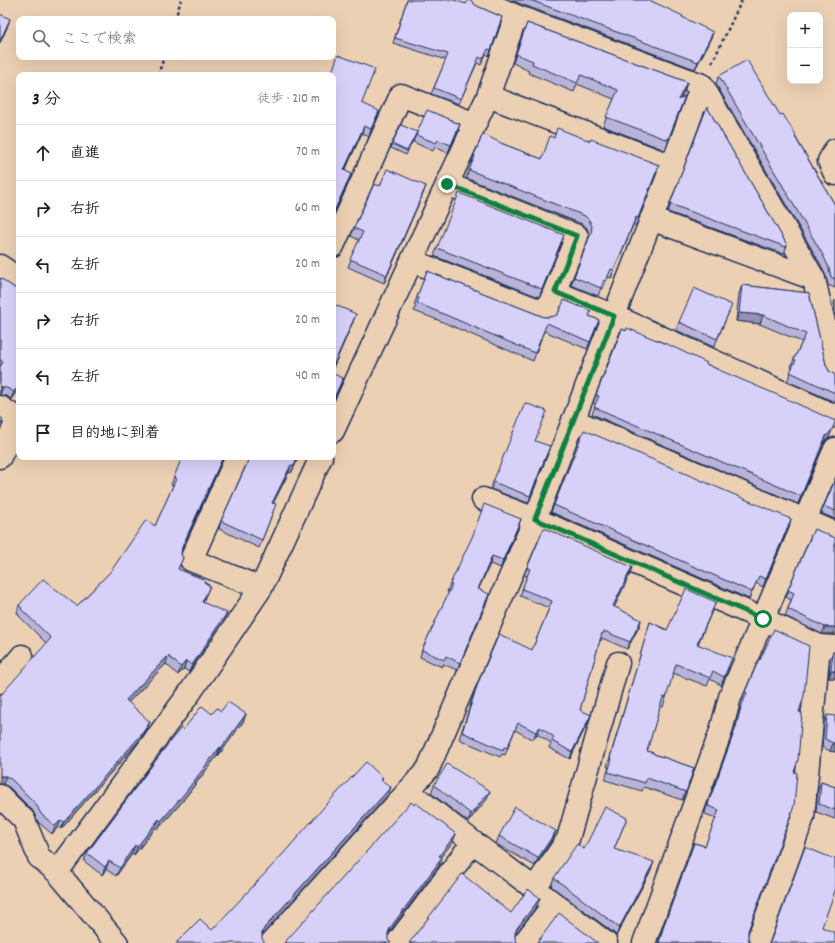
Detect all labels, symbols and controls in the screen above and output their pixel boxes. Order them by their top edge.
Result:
map controls [787,12,823,84]
button: + [787,12,823,48]
search box [16,16,336,60]
icon: search [30,27,52,49]
text: ここで検索 [62,29,137,51]
button: − [787,48,823,84]
text: 3 分 [32,89,60,113]
text: 徒歩 · 210 m [258,90,320,109]
icon: ahead [32,142,54,164]
text: 直進 [70,143,100,165]
text: 70 m [296,143,320,162]
route end [438,175,456,193]
icon: right [32,198,54,220]
text: 右折 [70,199,100,221]
text: 60 m [295,199,320,218]
icon: left [32,254,54,276]
text: 左折 [70,255,100,277]
text: 20 m [295,255,320,274]
icon: right [32,310,54,332]
text: 右折 [70,311,100,333]
text: 20 m [295,311,320,330]
icon: left [32,366,54,388]
text: 左折 [70,367,100,389]
text: 40 m [296,367,320,386]
icon: arrive [32,422,54,444]
text: 目的地に到着 [70,423,160,445]
route start [754,610,772,628]

